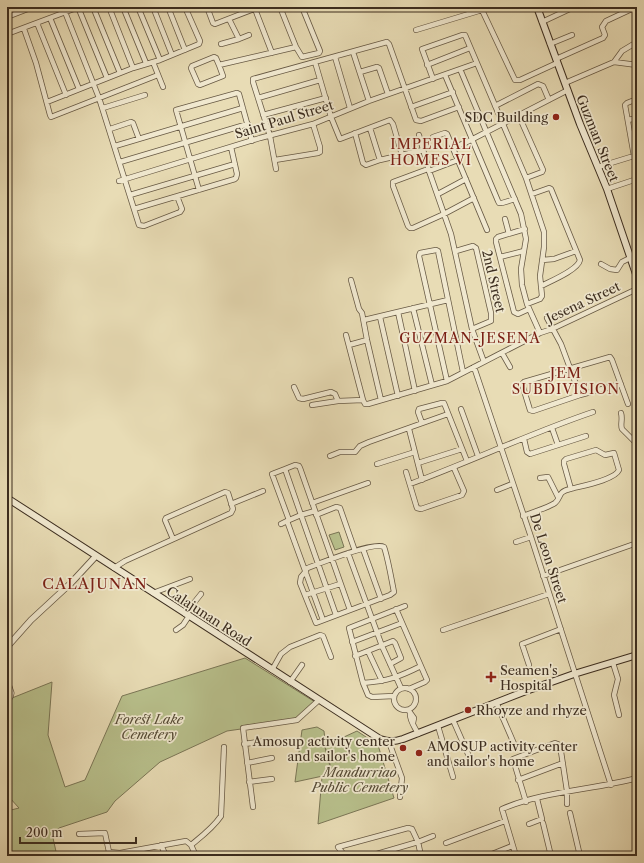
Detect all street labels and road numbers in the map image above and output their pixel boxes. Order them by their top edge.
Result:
street label: Guzman Street [573,92,623,184]
street label: Saint Paul Street [233,96,336,142]
street label: 2nd Street [479,248,509,314]
street label: Jesena Street [542,278,623,327]
street label: De Leon Street [527,511,571,605]
street label: Calajunan Road [164,583,255,649]

